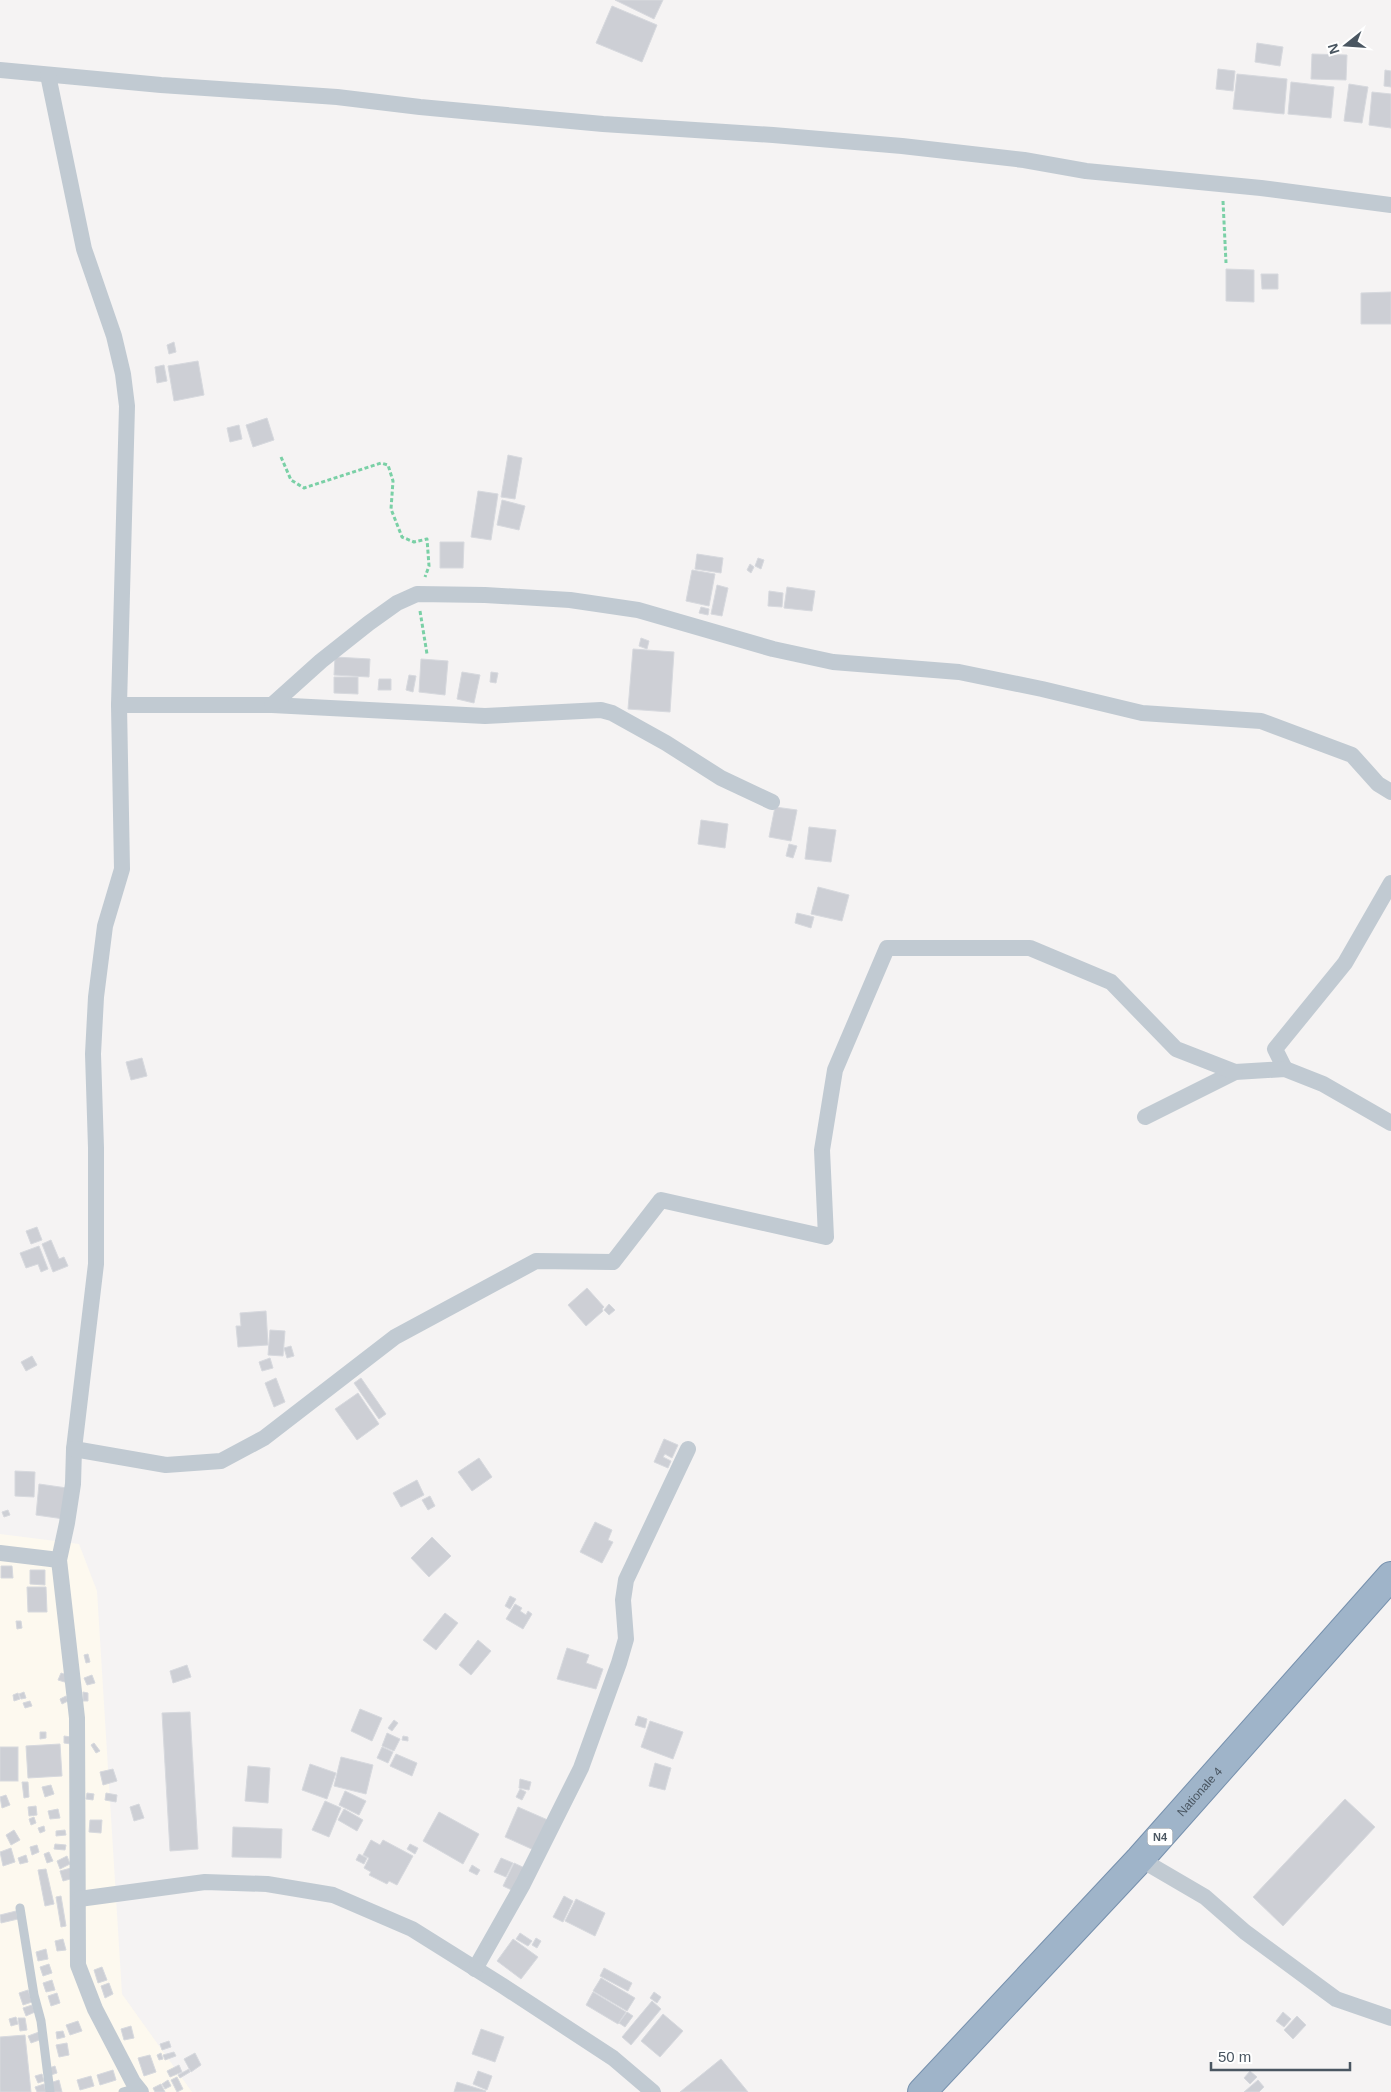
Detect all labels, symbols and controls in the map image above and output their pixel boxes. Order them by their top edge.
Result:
north arrow [1321,20,1371,70]
text: N [1324,42,1343,56]
street label: Nationale 4 [1174,1764,1225,1819]
road number: N4 [1148,1828,1172,1845]
scale bar [1211,2040,1350,2072]
text: 50 m [1218,2048,1251,2065]

